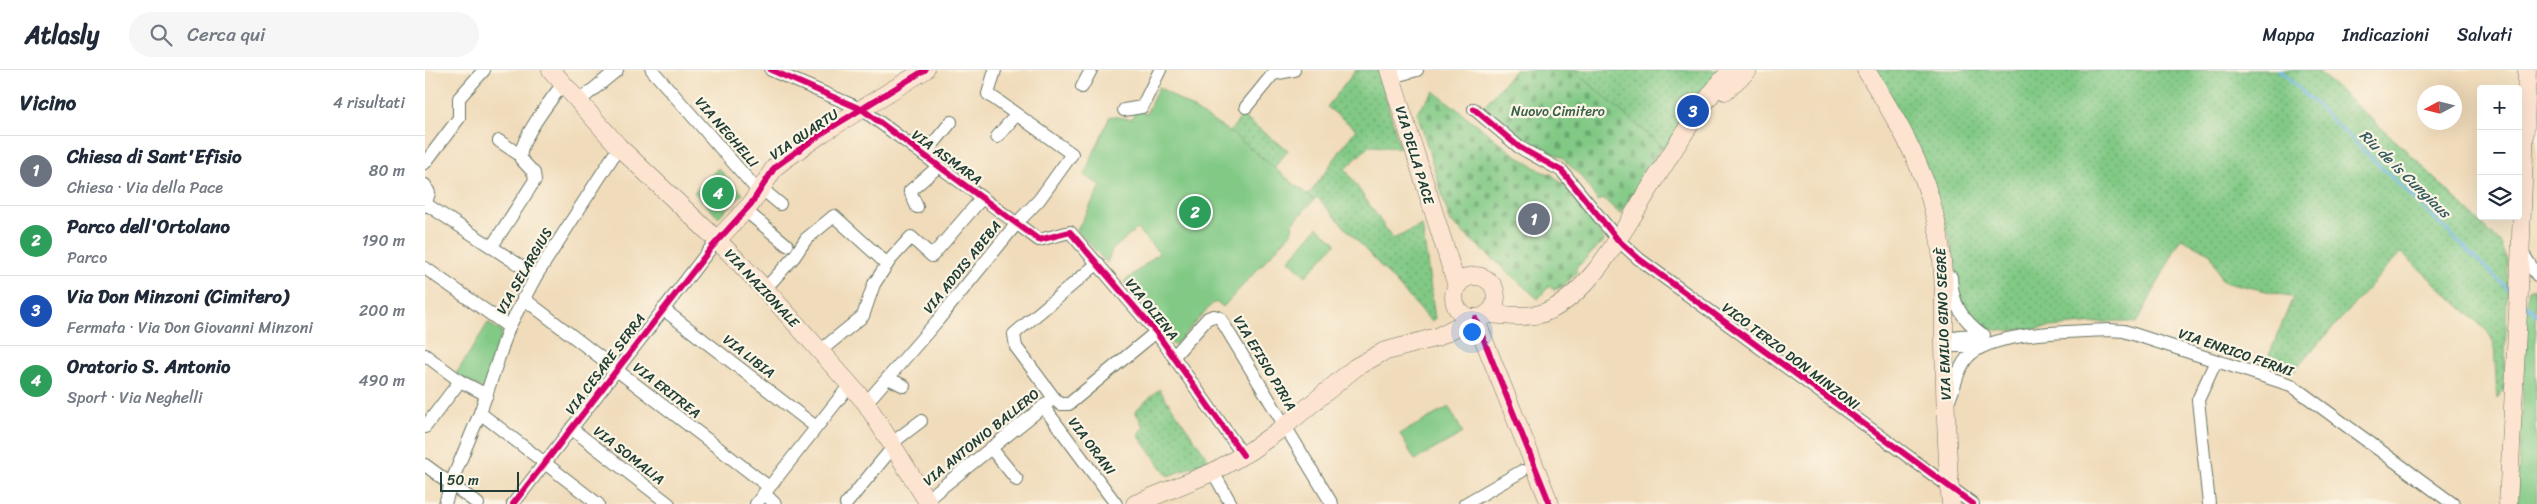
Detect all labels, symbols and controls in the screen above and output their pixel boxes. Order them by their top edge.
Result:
search box [129,12,479,57]
text: Atlasly [25,14,99,56]
text: Cerca qui [187,18,265,51]
text: Mappa [2262,19,2314,51]
text: Indicazioni [2342,19,2429,51]
text: Salvati [2457,19,2512,51]
icon: search [147,21,175,49]
text: Vicino [20,84,76,122]
north arrow [2417,85,2462,130]
map controls [2477,85,2522,220]
button: + [2477,85,2522,130]
text: 4 risultati [333,88,405,117]
street label: VIA NEGHELLI [688,91,765,174]
pin: 3 [1677,92,1709,130]
park label: Nuovo Cimitero [1511,99,1605,124]
street label: VIA QUARTU [765,102,844,167]
street label: VIA DELLA PACE [1388,103,1442,209]
street label: VIA ASMARA [906,123,987,192]
water label: Riu de is Cungiaus [2353,123,2458,226]
button: − [2477,130,2522,175]
text: Chiesa di Sant'Efisio [67,140,242,173]
text: 1 [33,156,39,185]
text: 80 m [369,156,405,185]
text: Chiesa · Via della Pace [67,173,223,202]
pin: 4 [702,174,734,212]
button: layers [2477,175,2522,220]
pin: 2 [1179,193,1211,231]
pin: 1 [1518,200,1550,238]
text: Parco dell'Ortolano [67,210,230,243]
street label: VIA ADDIS ABEBA [917,215,1008,320]
street label: VIA SELARGIUS [489,223,560,319]
text: 2 [31,226,41,255]
text: 190 m [362,226,405,255]
text: Parco [67,243,107,272]
street label: VIA NAZIONALE [718,243,806,335]
street label: VIA EMILIO GINO SEGRÈ [1928,246,1959,401]
street label: VIA OLIENA [1118,273,1185,346]
text: Via Don Minzoni (Cimitero) [67,280,289,313]
text: 3 [32,296,40,325]
text: 200 m [359,296,405,325]
street label: VICO TERZO DON MINZONI [1716,296,1866,417]
street label: VIA CESARE SERRA [559,308,652,421]
street label: VIA EFISIO PIRIA [1226,311,1303,416]
text: Fermata · Via Don Giovanni Minzoni [67,313,313,342]
your location [1459,319,1485,345]
street label: VIA ENRICO FERMI [2175,321,2298,384]
street label: VIA LIBIA [717,328,780,385]
text: Oratorio S. Antonio [67,350,230,383]
street label: VIA ERITREA [627,356,706,425]
text: 4 [31,366,41,395]
text: 490 m [359,366,405,395]
street label: VIA ANTONIO BALLERO [917,382,1045,493]
text: Sport · Via Neghelli [67,383,203,412]
street label: VIA ORANI [1061,412,1122,481]
street label: VIA SOMALIA [588,419,670,491]
text: 50 m [447,468,479,493]
scale bar [440,469,519,492]

